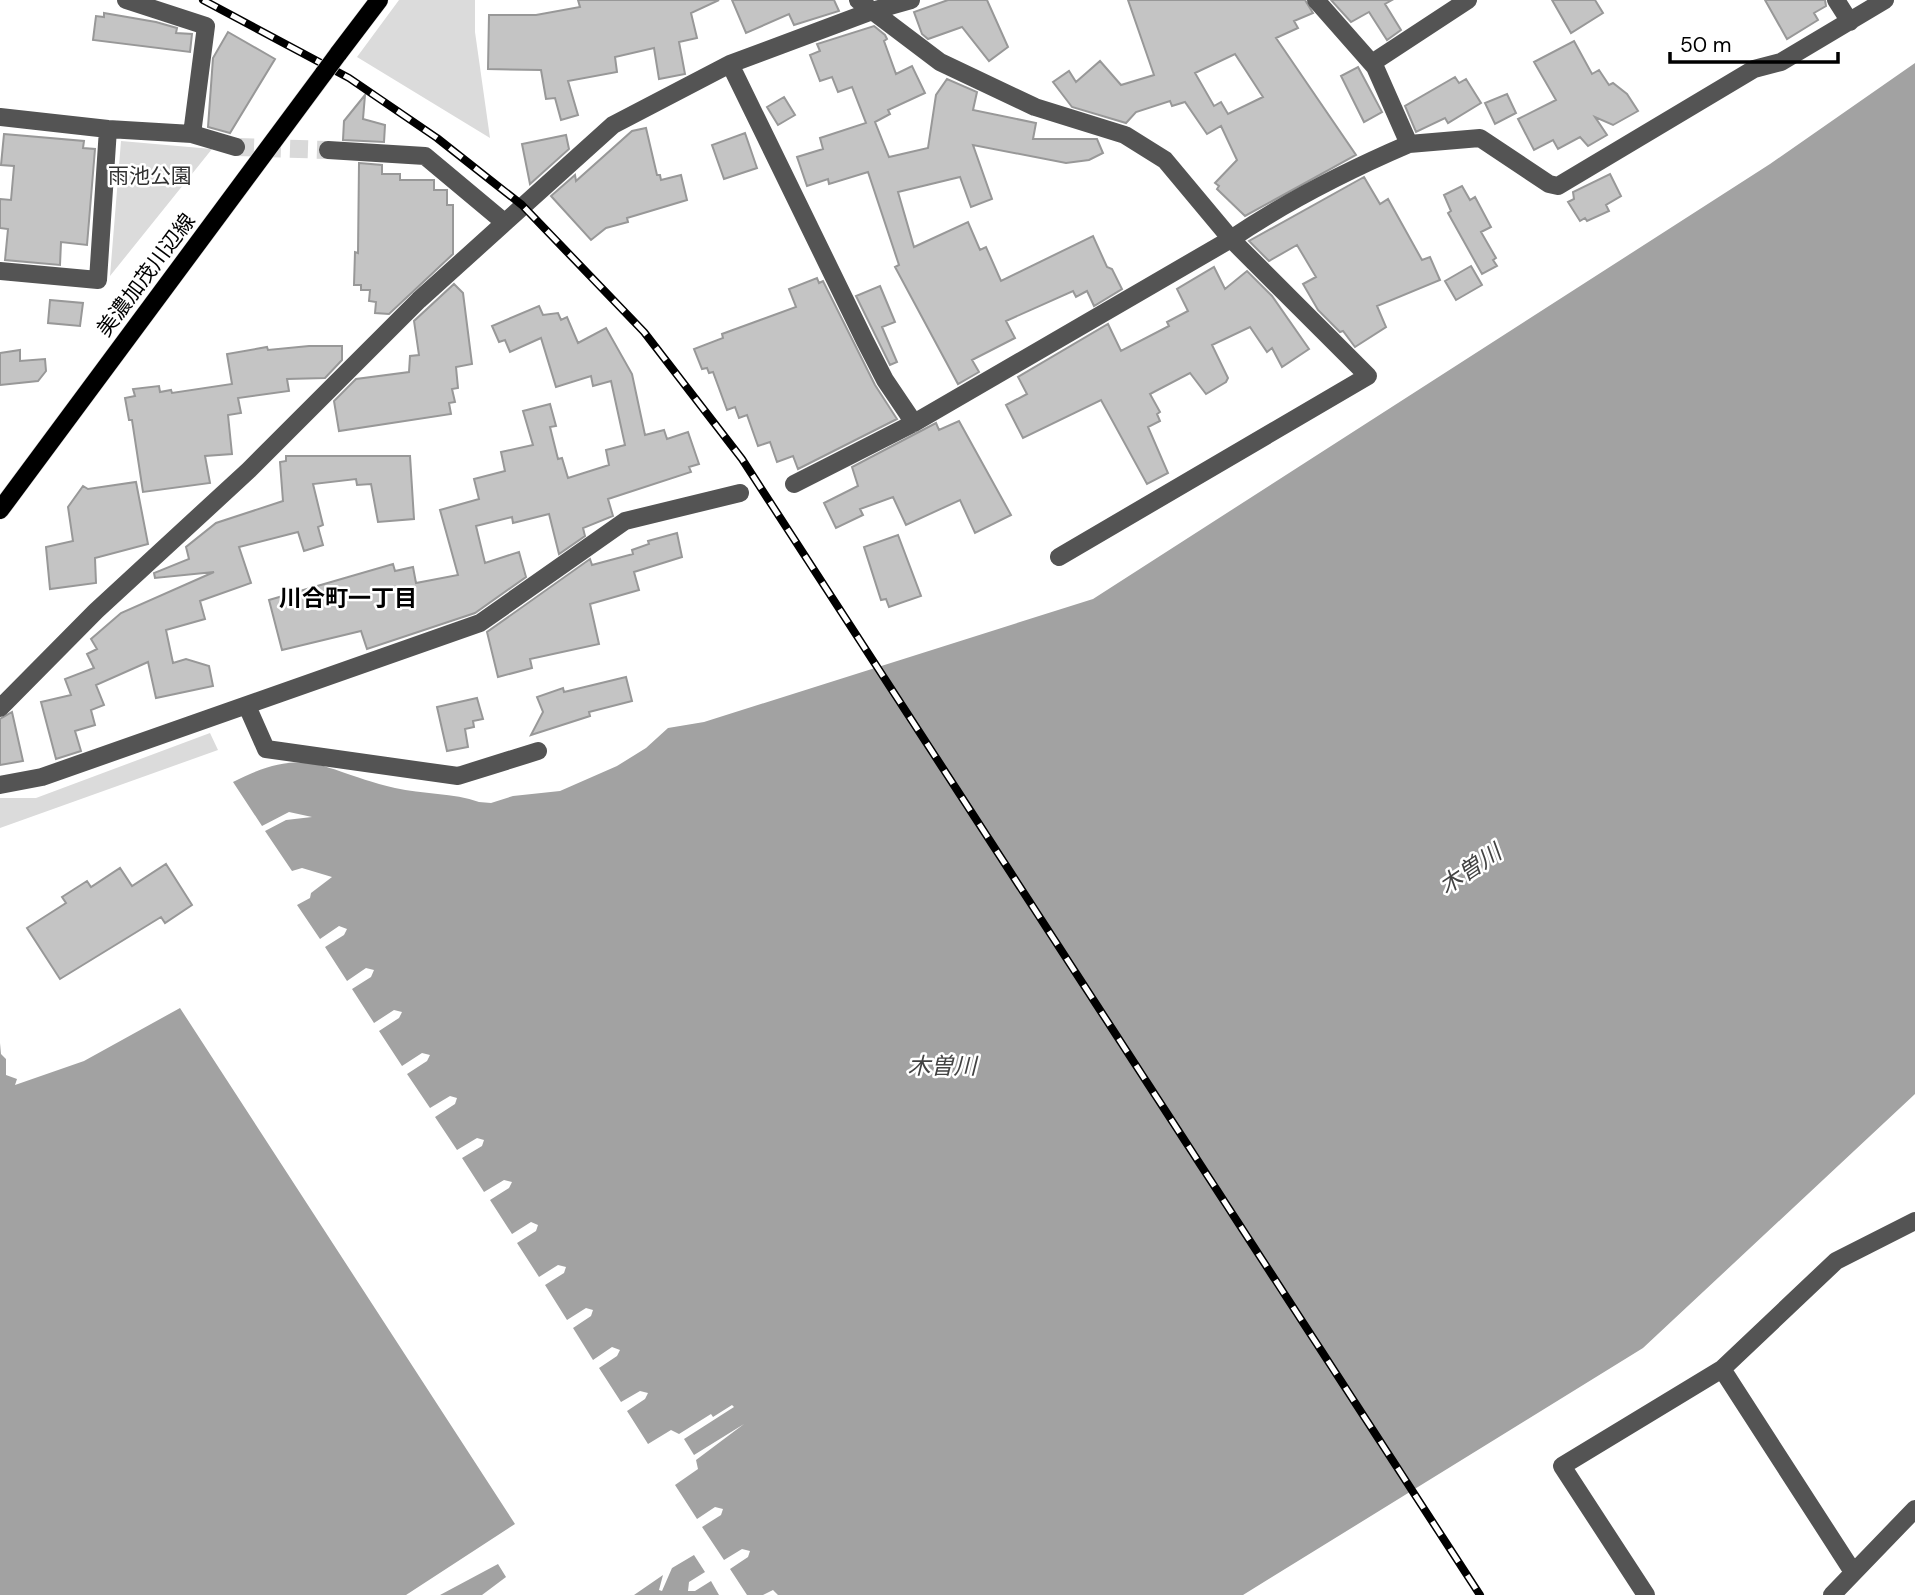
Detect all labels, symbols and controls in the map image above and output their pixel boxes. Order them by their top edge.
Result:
scale bar [1670,21,1838,65]
text: 50 m [1680,31,1731,59]
park label: 雨池公園 [108,162,192,190]
street label: 美濃加茂川辺線 [91,208,201,342]
district label: 川合町一丁目 [279,583,417,613]
water label: 木曽川 [1433,836,1509,901]
water label: 木曽川 [908,1051,980,1081]

